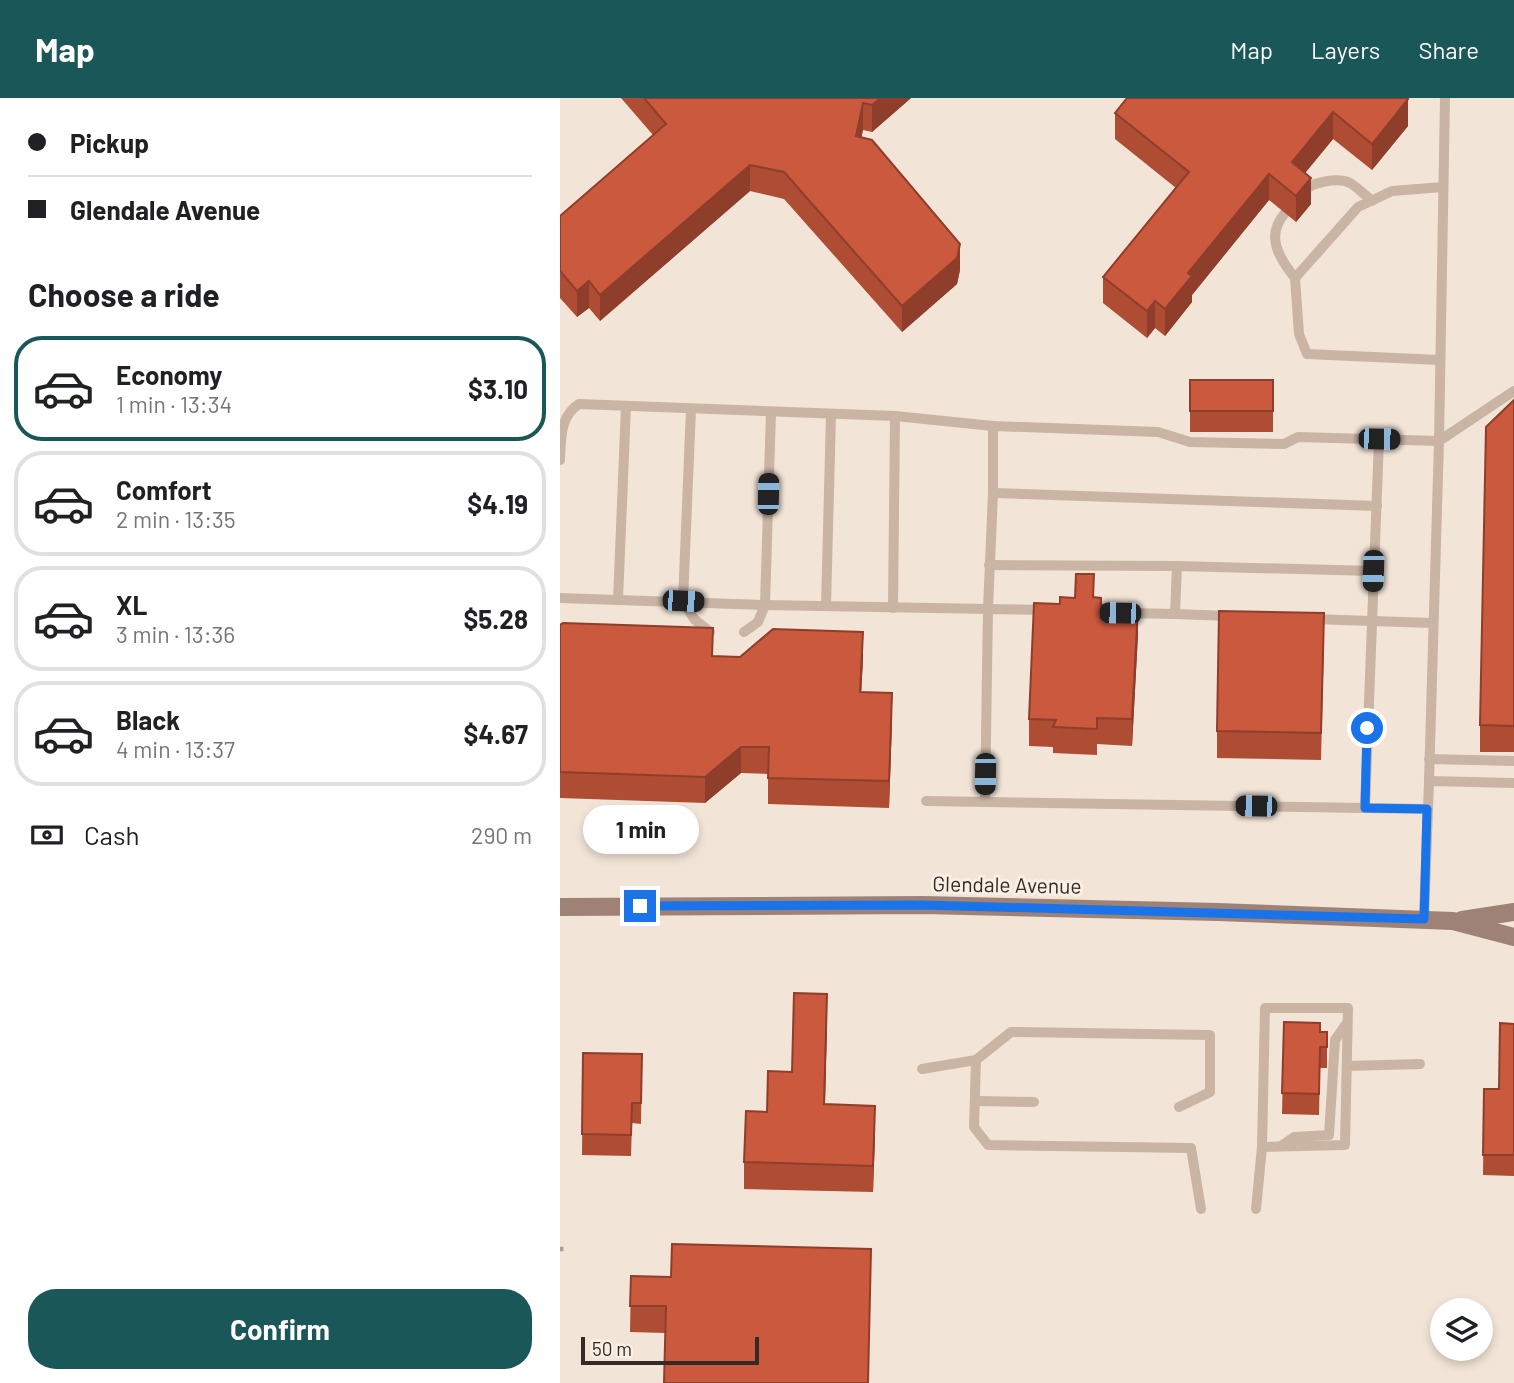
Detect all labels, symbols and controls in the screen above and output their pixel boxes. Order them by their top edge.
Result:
text: Map [35,29,95,69]
text: Map [1230,35,1273,64]
text: Layers [1311,35,1380,64]
text: Share [1418,35,1479,64]
text: Pickup [70,127,149,158]
text: Glendale Avenue [70,194,260,225]
text: Choose a ride [28,275,220,313]
icon: car [32,357,95,420]
text: Economy [116,359,222,390]
text: $3.10 [468,373,528,404]
text: 1 min · 13:34 [116,390,232,418]
car [1358,428,1401,450]
icon: car [32,472,95,535]
car [758,473,779,515]
text: Comfort [116,474,212,505]
text: $4.19 [467,488,528,519]
text: 2 min · 13:35 [116,505,236,533]
car [1362,550,1385,592]
icon: car [32,587,95,650]
text: XL [116,589,147,620]
car [662,589,705,613]
car [1099,602,1142,624]
text: $5.28 [463,603,528,634]
text: 3 min · 13:36 [116,620,235,648]
icon: car [32,702,95,765]
text: Black [116,704,180,735]
route start [1351,712,1383,744]
text: $4.67 [464,718,528,749]
text: 4 min · 13:37 [116,735,235,763]
car [975,753,996,795]
car [1235,795,1278,817]
callout: 1 min [582,804,698,854]
text: 1 min [616,815,666,843]
icon: cash [28,816,66,854]
text: Cash [84,819,139,850]
text: 290 m [471,821,532,849]
street label: Glendale Avenue [932,870,1082,898]
route end [624,890,656,922]
button: Confirm [28,1289,532,1369]
map controls [1430,1298,1493,1361]
button: layers [1430,1298,1493,1361]
scale bar [581,1334,760,1366]
text: 50 m [592,1337,632,1360]

